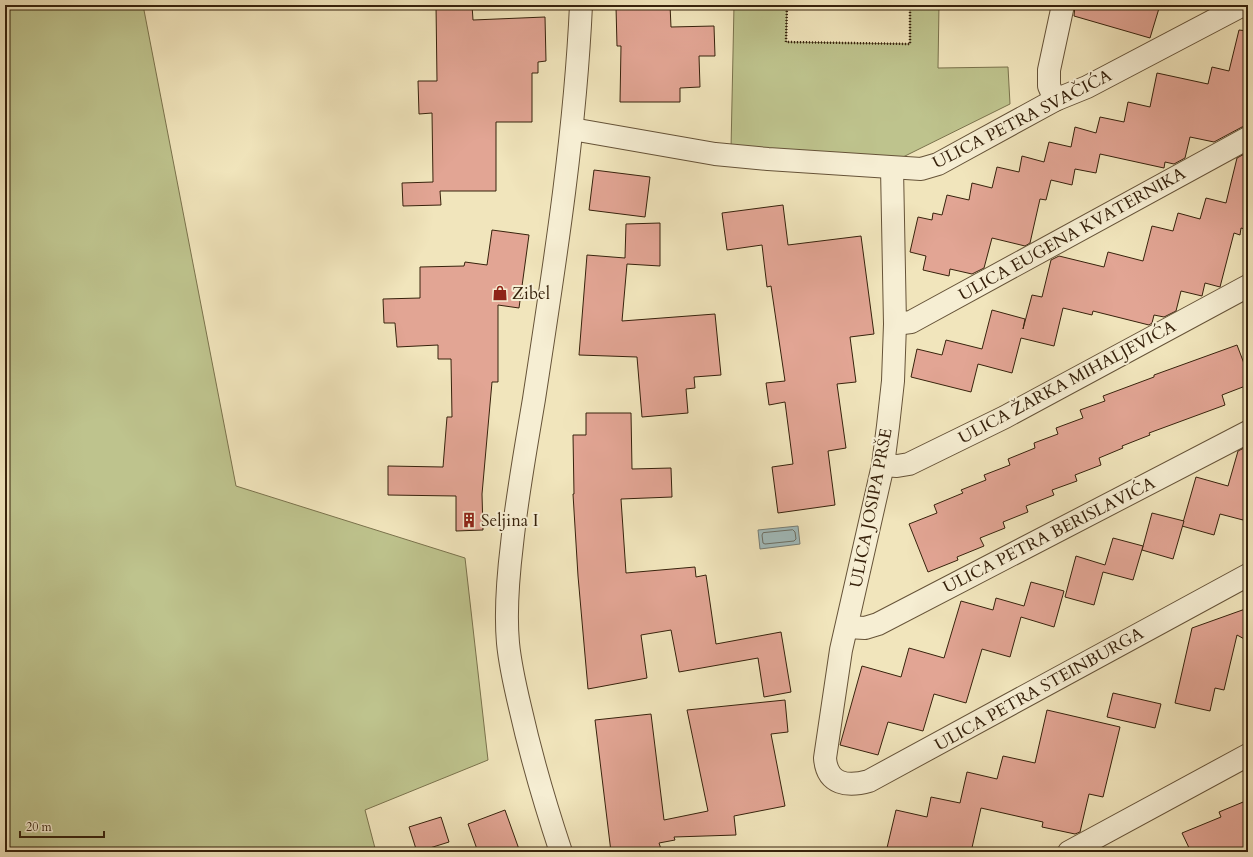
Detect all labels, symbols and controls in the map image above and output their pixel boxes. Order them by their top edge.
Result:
street label: ULICA PETRA SVAČIĆA [929,63,1116,174]
street label: ULICA EUGENA KVATERNIKA [954,161,1190,306]
place label: Zibel [512,282,551,305]
shop icon: Zibel [491,284,509,302]
street label: ULICA ŽARKA MIHALJEVIĆA [954,314,1180,449]
street label: ULICA JOSIPA PRŠE [844,426,898,590]
street label: ULICA PETRA BERISLAVIĆA [939,471,1160,599]
place label: Seljina I [481,509,539,532]
building icon: Seljina I [460,511,478,529]
street label: ULICA PETRA STEINBURGA [930,621,1148,756]
scale bar [20,813,104,839]
text: 20 m [26,819,53,835]

